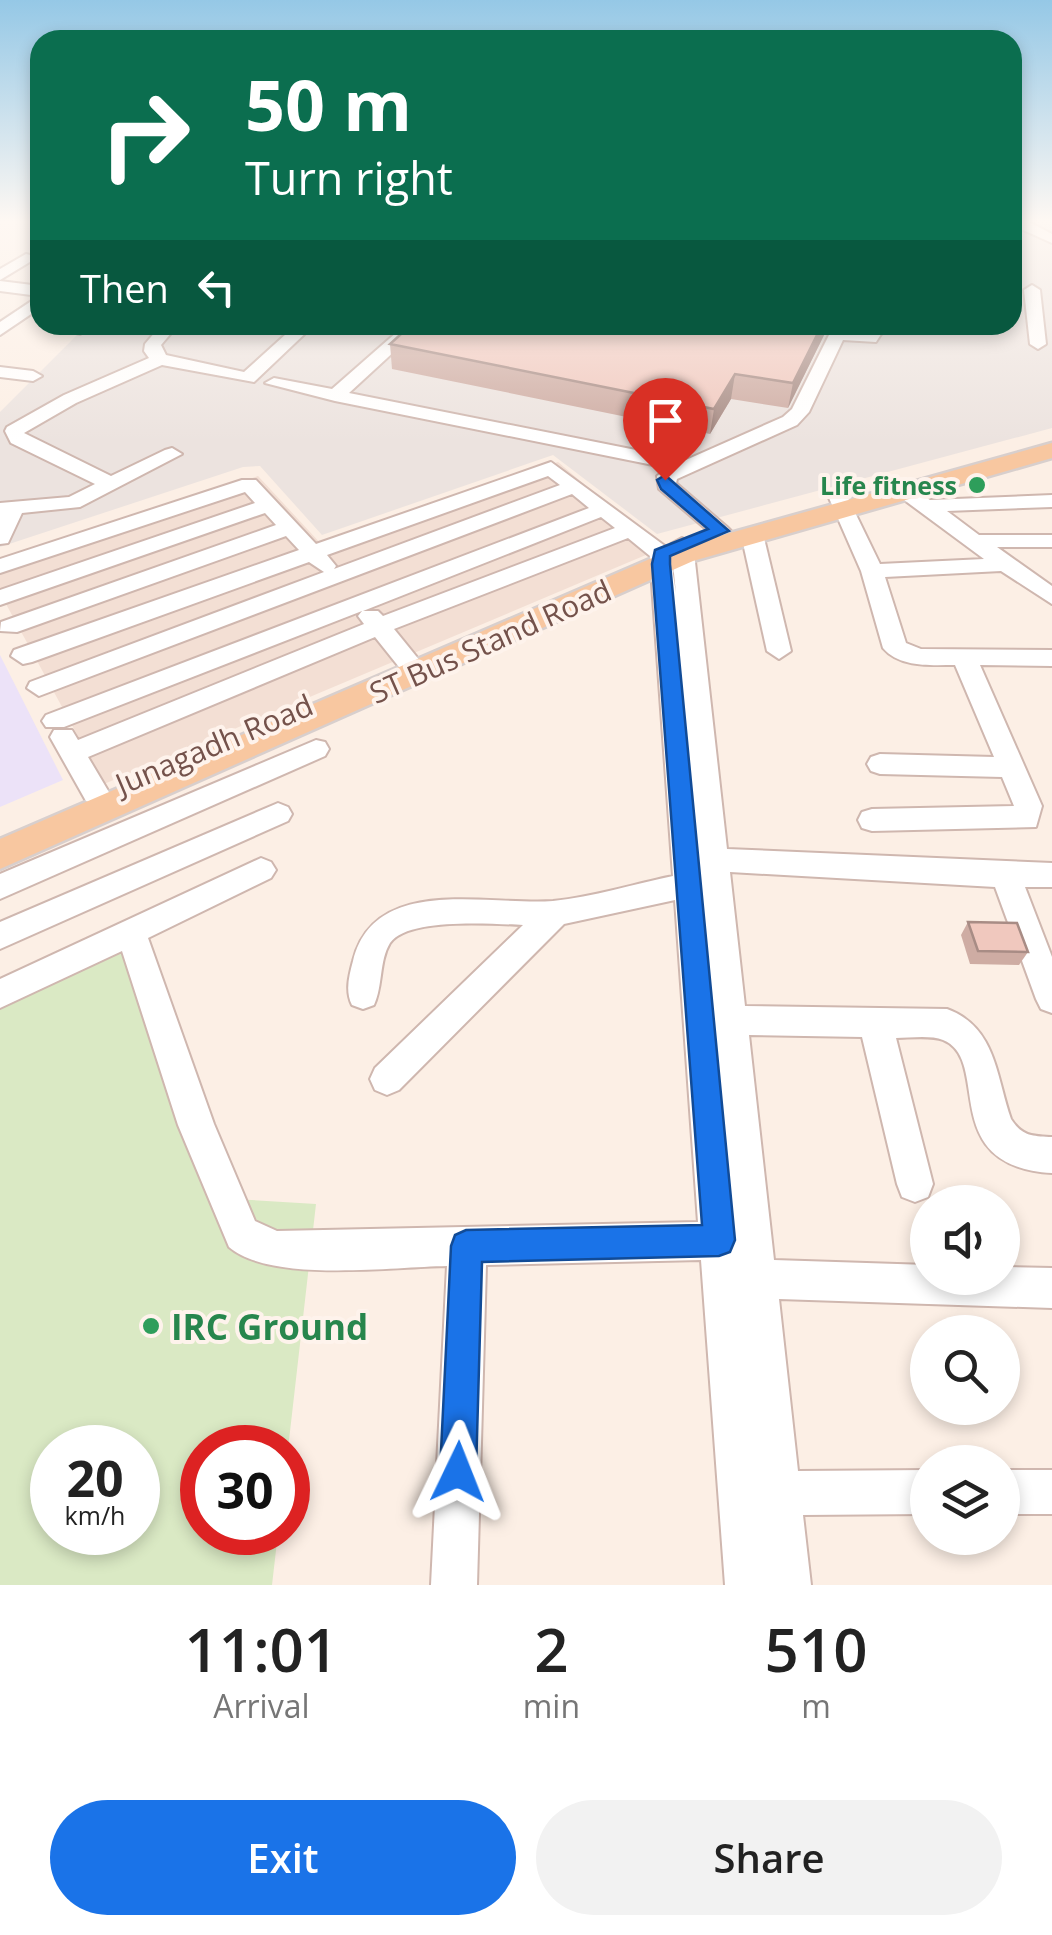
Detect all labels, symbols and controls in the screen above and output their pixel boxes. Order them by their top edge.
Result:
text: 50 m [245,56,412,152]
icon: right [80,70,210,200]
text: Turn right [245,147,453,208]
icon: left [189,260,244,315]
text: Then [80,262,169,314]
pin [623,378,708,481]
icon: arrive [638,393,693,448]
place label: Life fitness [820,468,957,502]
marker: Life fitness [966,474,988,496]
street label: ST Bus Stand Road [363,569,617,713]
street label: Junagadh Road [106,684,319,805]
map controls [910,1185,1020,1555]
button: sound [910,1185,1020,1295]
place label: IRC Ground [171,1303,368,1350]
marker: IRC Ground [140,1315,162,1337]
button: search [910,1315,1020,1425]
position arrow [406,1420,510,1524]
speed limit sign: 30 [180,1425,310,1555]
text: 20 [66,1444,124,1512]
button: layers [910,1445,1020,1555]
text: km/h [65,1498,125,1532]
text: 11:01 [185,1608,338,1690]
text: 2 [534,1608,569,1690]
text: 510 [765,1608,867,1690]
text: Arrival [213,1684,310,1727]
text: min [523,1684,580,1727]
text: m [801,1684,831,1727]
button: Exit [50,1800,516,1915]
button: Share [536,1800,1002,1915]

